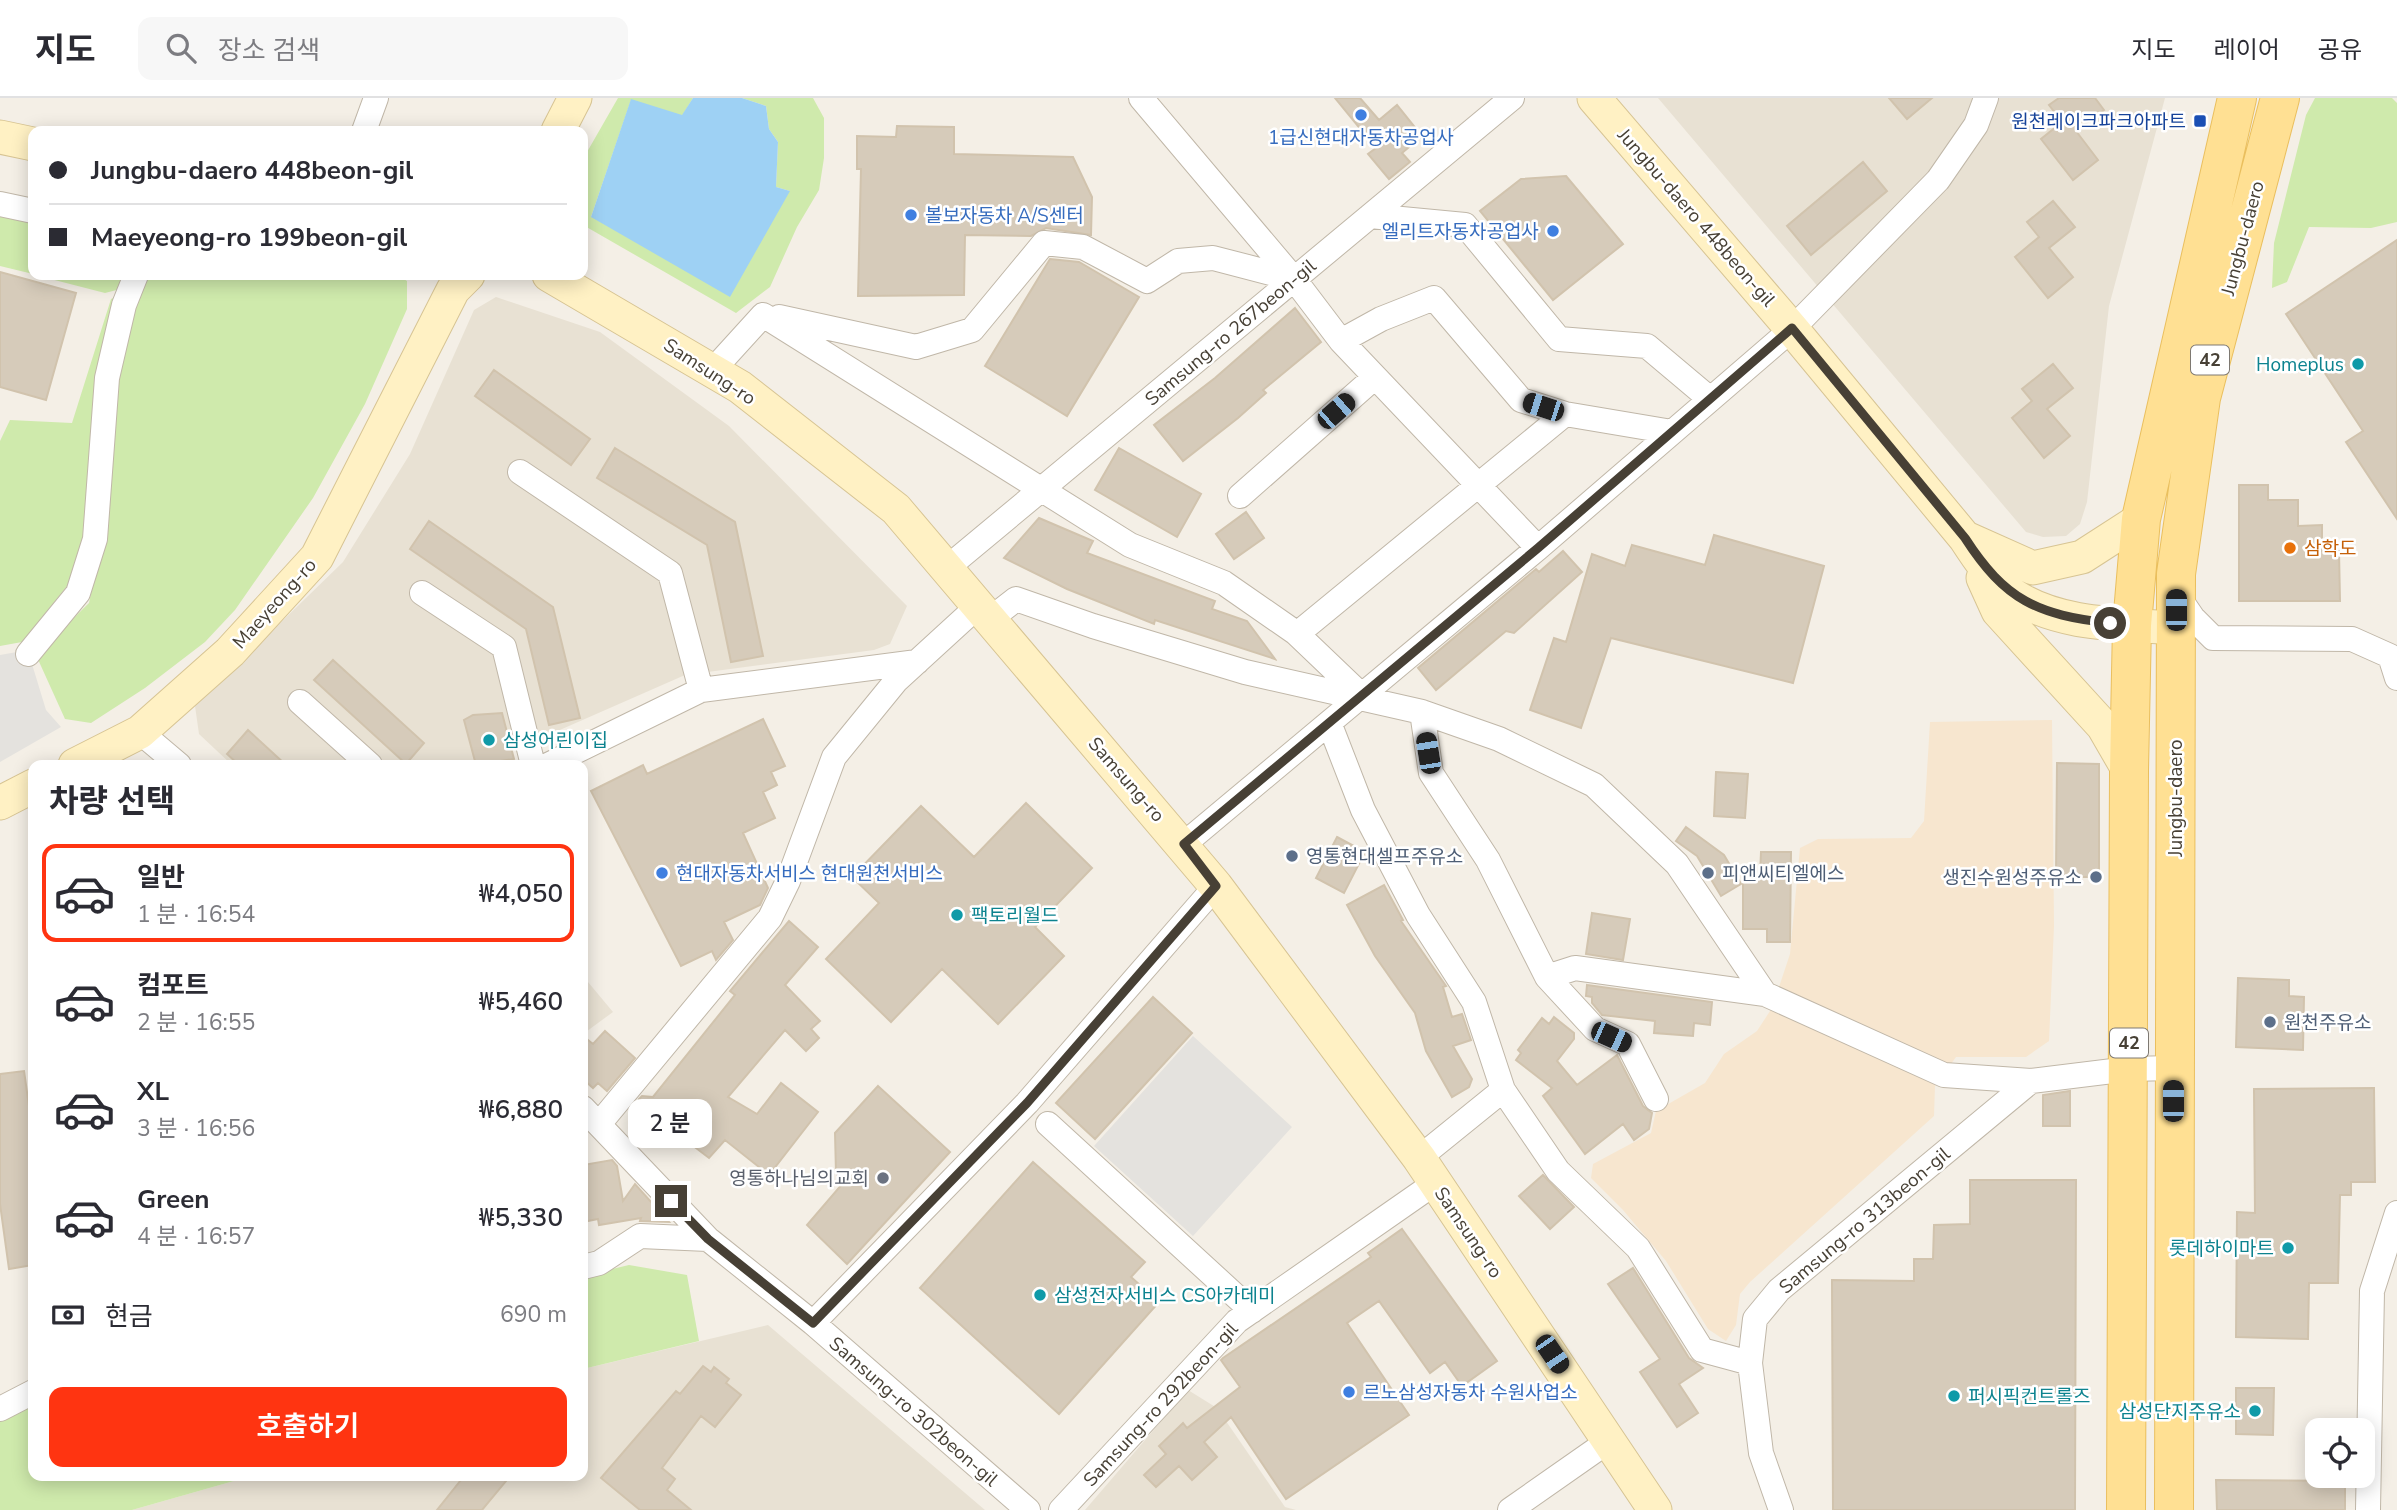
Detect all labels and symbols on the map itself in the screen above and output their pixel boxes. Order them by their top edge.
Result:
marker: 1급신현대자동차공업사 [1353,107,1369,123]
place label: 원천레이크파크아파트 [2011,109,2186,135]
marker: 원천레이크파크아파트 [2192,113,2208,129]
street label: Jungbu-daero 448beon-gil [1611,122,1781,313]
place label: 1급신현대자동차공업사 [1268,125,1454,151]
street label: Jungbu-daero [2215,178,2271,299]
place label: 볼보자동차 A/S센터 [925,203,1084,229]
marker: 볼보자동차 A/S센터 [903,207,919,223]
place label: 엘리트자동차공업사 [1382,219,1539,245]
marker: 엘리트자동차공업사 [1545,223,1561,239]
street label: Samsung-ro 267beon-gil [1139,253,1322,412]
street label: Samsung-ro [658,332,761,411]
road number: 42 [2191,346,2229,374]
place label: Homeplus [2256,352,2344,378]
marker: Homeplus [2350,356,2366,372]
car [1314,389,1359,433]
car [1520,391,1567,423]
place label: 삼학도 [2304,536,2356,562]
marker: 삼학도 [2282,540,2298,556]
street label: Maeyeong-ro [227,553,322,655]
car [2166,589,2187,631]
route start [2094,607,2126,639]
place label: 삼성어린이집 [503,728,608,754]
street label: Samsung-ro [1082,731,1171,828]
car [1415,731,1442,775]
marker: 삼성어린이집 [481,732,497,748]
street label: Jungbu-daero [2163,739,2189,858]
place label: 영통현대셀프주유소 [1306,844,1463,870]
marker: 영통현대셀프주유소 [1284,848,1300,864]
place label: 현대자동차서비스 현대원천서비스 [676,861,943,887]
place label: 피앤씨티엘에스 [1722,861,1844,887]
marker: 현대자동차서비스 현대원천서비스 [654,865,670,881]
marker: 피앤씨티엘에스 [1700,865,1716,881]
place label: 생진수원성주유소 [1942,865,2082,891]
marker: 생진수원성주유소 [2088,869,2104,885]
place label: 팩토리월드 [971,903,1058,929]
marker: 팩토리월드 [949,907,965,923]
place label: 원천주유소 [2284,1010,2371,1036]
marker: 원천주유소 [2262,1014,2278,1030]
car [1588,1019,1635,1055]
road number: 42 [2110,1028,2148,1058]
car [2163,1080,2184,1122]
callout: 2 분 [629,1100,713,1148]
street label: Samsung-ro 313beon-gil [1773,1141,1956,1300]
place label: 영통하나님의교회 [729,1166,869,1192]
marker: 영통하나님의교회 [875,1170,891,1186]
street label: Samsung-ro [1428,1182,1508,1283]
route end [655,1185,687,1217]
place label: 롯데하이마트 [2169,1236,2274,1262]
marker: 롯데하이마트 [2280,1240,2296,1256]
place label: 삼성전자서비스 CS아카데미 [1054,1283,1275,1309]
marker: 삼성전자서비스 CS아카데미 [1032,1287,1048,1303]
street label: Samsung-ro 292beon-gil [1078,1316,1244,1493]
street label: Samsung-ro 302beon-gil [823,1331,1004,1493]
car [1532,1331,1573,1377]
place label: 르노삼성자동차 수원사업소 [1363,1380,1578,1406]
marker: 르노삼성자동차 수원사업소 [1341,1384,1357,1400]
place label: 퍼시픽컨트롤즈 [1968,1384,2090,1410]
marker: 퍼시픽컨트롤즈 [1946,1388,1962,1404]
place label: 삼성단지주유소 [2119,1399,2241,1425]
marker: 삼성단지주유소 [2247,1403,2263,1419]

